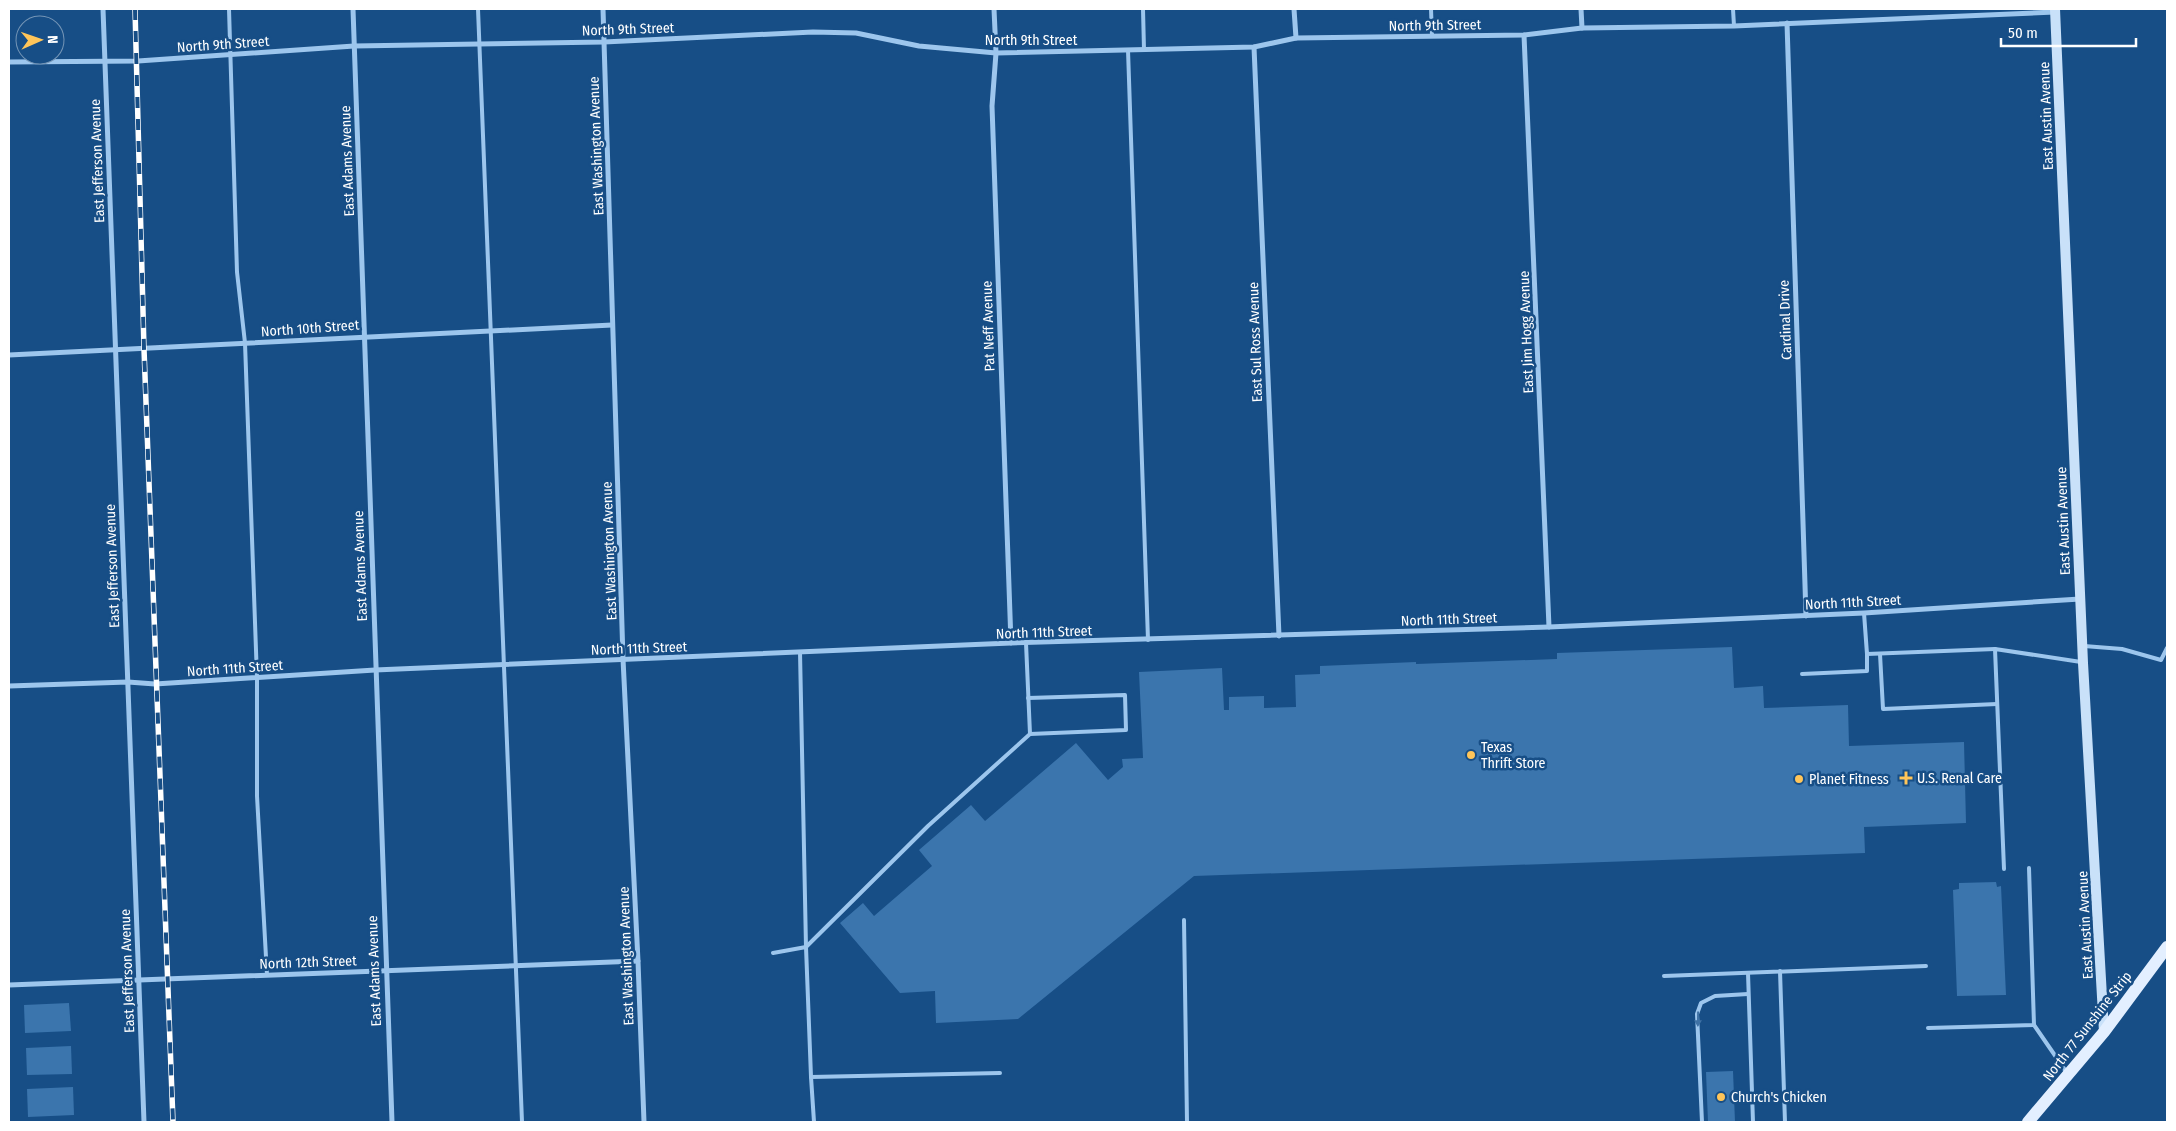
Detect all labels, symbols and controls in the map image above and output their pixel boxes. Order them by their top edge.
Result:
north arrow [15,15,65,65]
scale bar [2001,15,2136,47]
street label: North 9th Street [1389,16,1482,35]
street label: North 9th Street [582,19,675,40]
text: 50 m [2008,24,2038,42]
street label: North 9th Street [985,32,1078,49]
street label: North 9th Street [176,33,270,56]
text: N [44,35,61,44]
street label: East Austin Avenue [2036,61,2057,171]
street label: East Washington Avenue [586,76,607,216]
street label: East Jefferson Avenue [87,99,108,223]
street label: East Adams Avenue [337,105,358,217]
street label: East Jim Hogg Avenue [1516,270,1537,394]
street label: Pat Neff Avenue [978,280,999,372]
street label: Cardinal Drive [1776,280,1795,360]
street label: East Sul Ross Avenue [1245,282,1266,402]
street label: North 10th Street [260,317,360,340]
street label: East Austin Avenue [2053,466,2074,576]
street label: East Washington Avenue [599,481,620,621]
street label: East Jefferson Avenue [102,504,123,628]
street label: East Adams Avenue [350,510,371,622]
street label: North 11th Street [1804,591,1902,614]
street label: North 11th Street [1401,609,1498,630]
street label: North 11th Street [996,622,1093,643]
street label: North 11th Street [591,638,688,659]
street label: North 11th Street [186,657,284,680]
place label: Texas Thrift Store [1481,739,1546,772]
marker: Texas Thrift Store [1465,749,1477,761]
place label: U.S. Renal Care [1917,770,2002,787]
place label: Planet Fitness [1809,771,1889,788]
marker: U.S. Renal Care [1899,771,1913,785]
marker: Planet Fitness [1793,773,1805,785]
street label: East Austin Avenue [2074,870,2097,980]
street label: East Washington Avenue [616,886,637,1026]
street label: East Jefferson Avenue [117,909,138,1033]
street label: East Adams Avenue [364,915,385,1027]
street label: North 12th Street [259,952,357,973]
street label: North 77 Sunshine Strip [2039,968,2135,1084]
one-way arrow [1694,1012,1702,1028]
place label: Church's Chicken [1731,1089,1827,1106]
marker: Church's Chicken [1715,1091,1727,1103]

